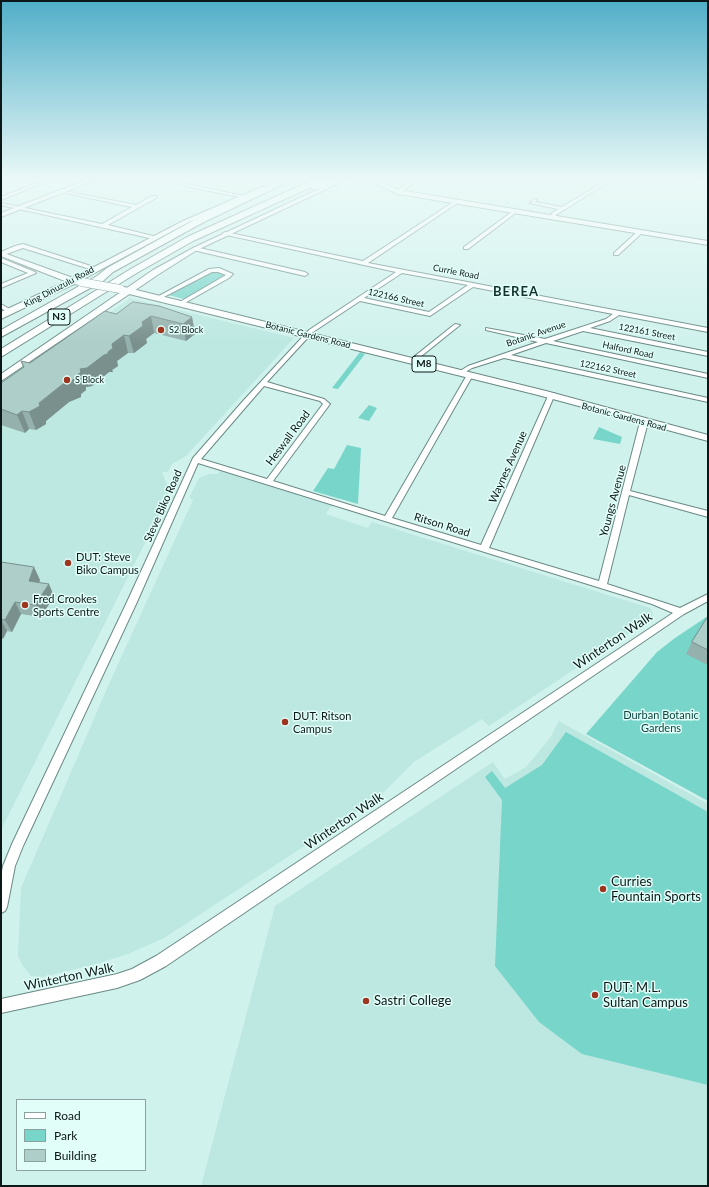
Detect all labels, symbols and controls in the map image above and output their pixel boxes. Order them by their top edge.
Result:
street label: Currie Road [432,262,480,282]
street label: King Dinuzulu Road [22,264,96,310]
district label: BEREA [493,284,539,300]
street label: 122166 Street [367,286,425,310]
road number: N3 [48,309,70,325]
street label: Botanic Gardens Road [264,319,352,351]
street label: Botanic Avenue [505,319,567,349]
street label: 122161 Street [618,321,676,343]
marker: S2 Block [156,325,166,335]
place label: S2 Block [169,325,203,335]
street label: Halford Road [602,339,654,361]
road number: M8 [412,356,436,372]
street label: 122162 Street [579,358,637,380]
marker: S Block [62,375,72,385]
place label: S Block [75,375,104,385]
street label: Botanic Gardens Road [580,400,668,434]
street label: Heswall Road [263,408,313,468]
street label: Waynes Avenue [486,429,530,505]
street label: Youngs Avenue [597,464,629,538]
street label: Steve Biko Road [141,468,185,544]
street label: Ritson Road [412,510,472,540]
place label: DUT: Steve Biko Campus [76,550,139,576]
marker: DUT: Steve Biko Campus [63,558,73,568]
place label: Fred Crookes Sports Centre [33,592,99,618]
marker: Fred Crookes Sports Centre [20,600,30,610]
street label: Winterton Walk [571,609,655,673]
park label: Durban Botanic Gardens [623,708,699,734]
place label: DUT: Ritson Campus [293,709,351,735]
marker: DUT: Ritson Campus [280,717,290,727]
street label: Winterton Walk [302,789,386,853]
place label: Curries Fountain Sports [611,874,701,905]
marker: Curries Fountain Sports [598,884,608,894]
street label: Winterton Walk [23,960,115,994]
place label: DUT: M.L. Sultan Campus [603,980,688,1011]
marker: DUT: M.L. Sultan Campus [590,990,600,1000]
place label: Sastri College [374,993,451,1009]
marker: Sastri College [361,996,371,1006]
legend [16,1099,146,1171]
text: Road [54,1108,81,1123]
text: Park [54,1128,77,1143]
text: Building [54,1148,97,1163]

